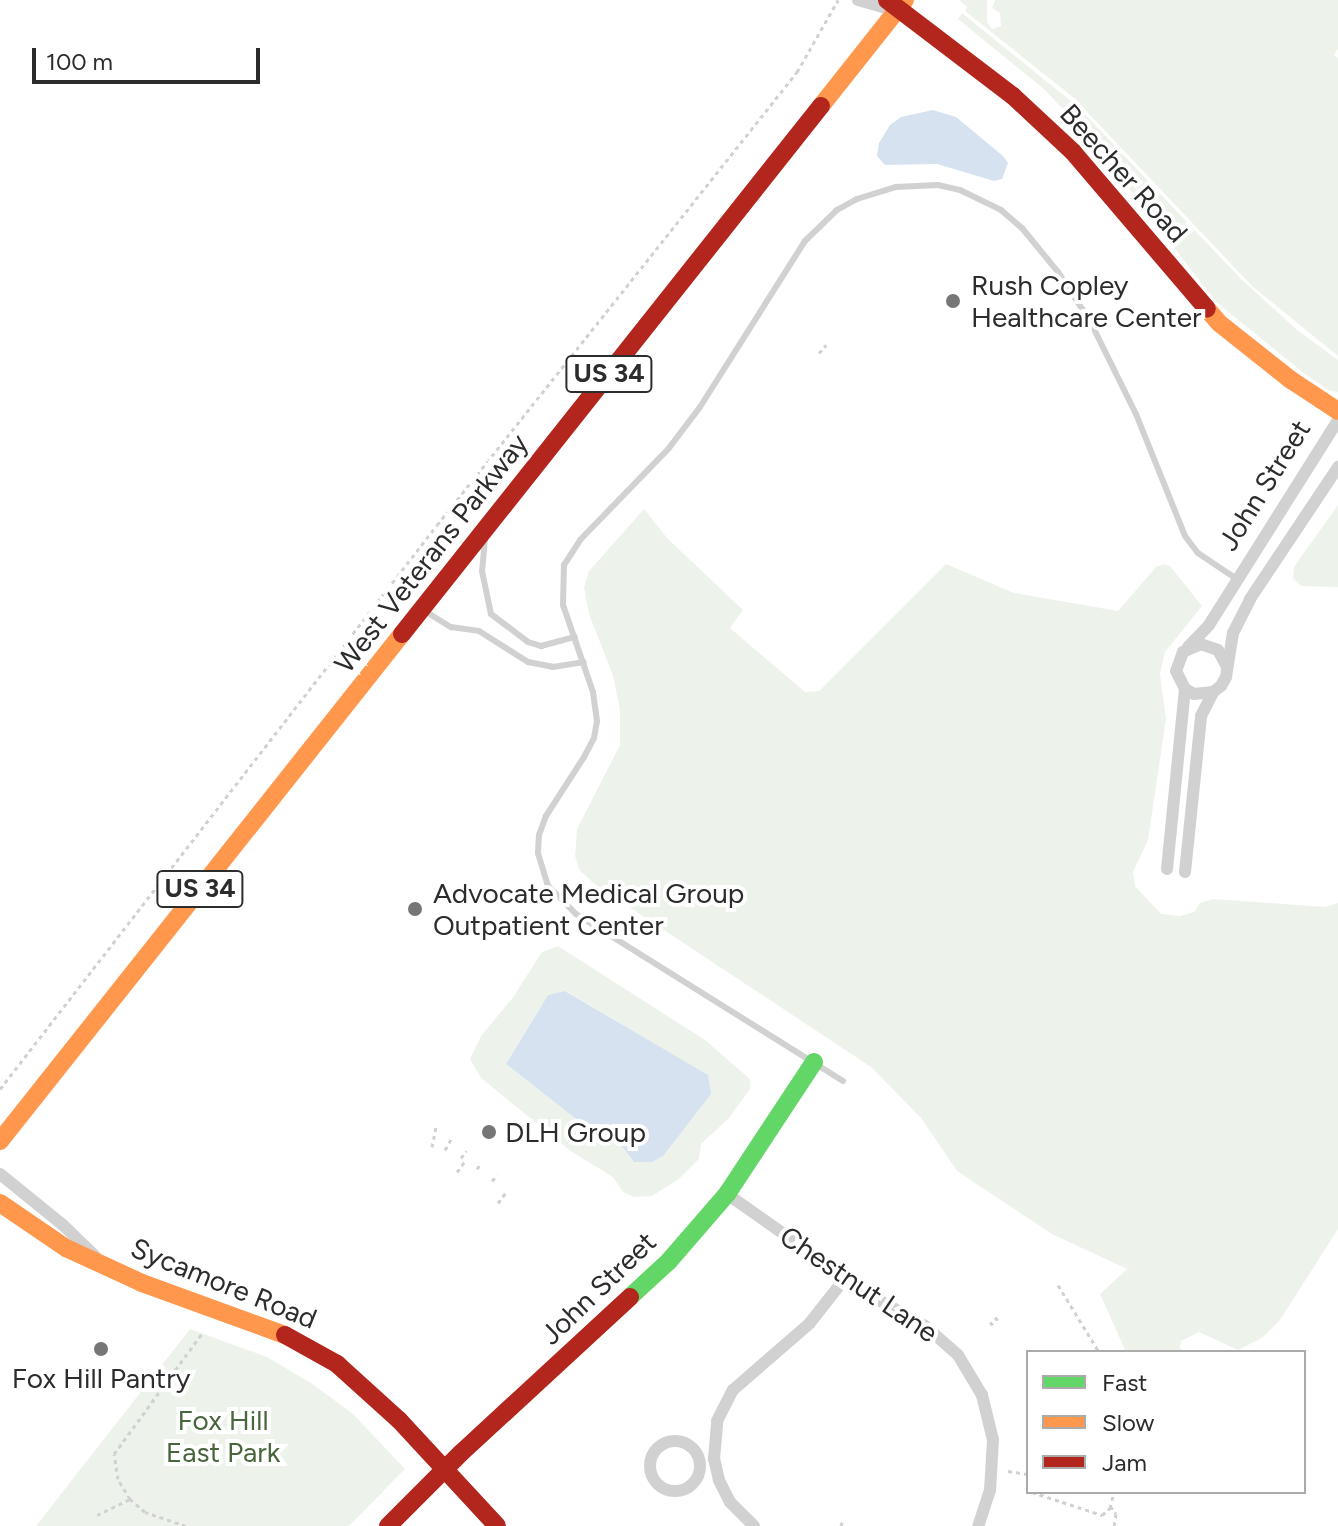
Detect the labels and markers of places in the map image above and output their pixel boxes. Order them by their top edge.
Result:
place label: Rush Copley Healthcare Center [971,268,1201,334]
marker: Rush Copley Healthcare Center [942,290,964,312]
place label: Advocate Medical Group Outpatient Center [433,876,744,942]
marker: Advocate Medical Group Outpatient Center [404,898,426,920]
place label: DLH Group [505,1115,646,1149]
marker: DLH Group [480,1123,498,1141]
marker: Fox Hill Pantry [92,1340,110,1358]
place label: Fox Hill Pantry [12,1361,190,1395]

